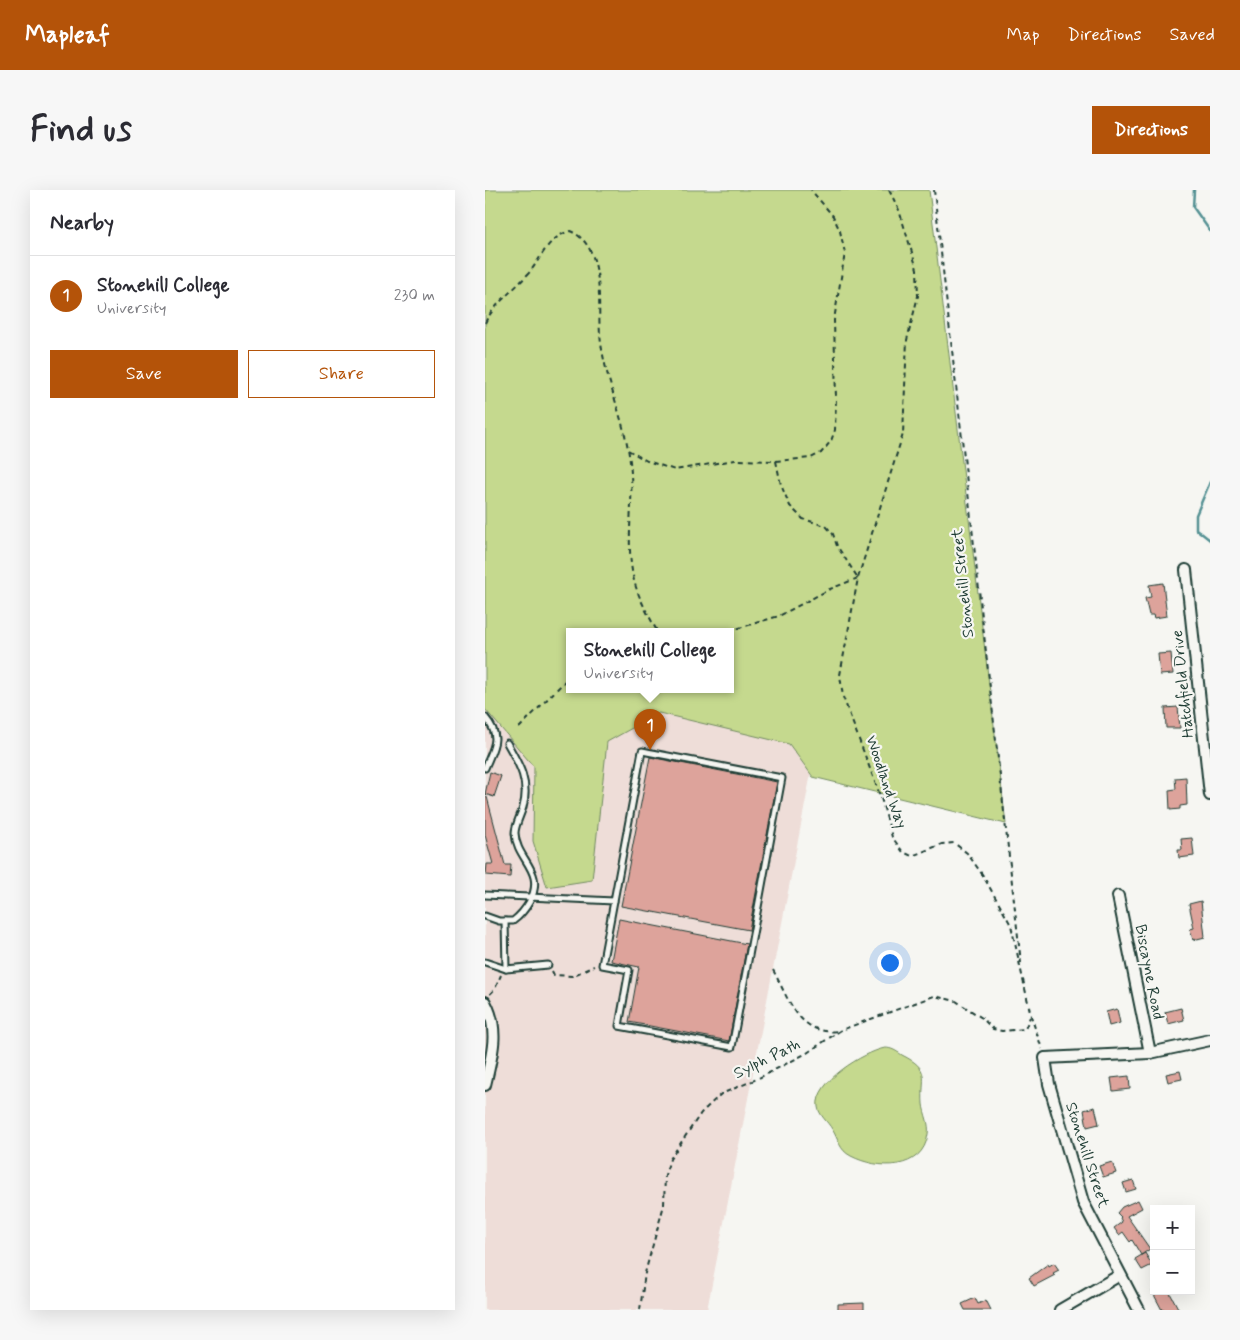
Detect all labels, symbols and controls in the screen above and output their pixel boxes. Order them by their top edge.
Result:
text: Mapleaf [25,20,110,51]
text: Map [1007,23,1040,47]
text: Directions [1068,23,1142,47]
text: Saved [1170,23,1215,47]
button: Directions [1092,106,1210,154]
text: Find us [30,107,132,153]
text: Nearby [50,209,114,237]
text: Stonehill College [97,273,229,298]
text: 1 [62,285,70,306]
text: 230 m [394,285,435,306]
text: University [97,298,167,319]
button: Save [50,350,238,398]
button: Share [248,350,435,398]
street label: Stonehill Street [947,527,979,639]
popup [566,628,734,693]
street label: Hatchfield Drive [1167,629,1199,739]
text: Stonehill College [584,638,716,663]
text: University [584,663,653,684]
pin: 1 [634,709,666,750]
street label: Woodland Way [860,733,912,831]
street label: Biscayne Road [1129,923,1169,1021]
your location [877,950,903,976]
street label: Sylph Path [730,1034,804,1084]
street label: Stonehill Street [1060,1100,1114,1211]
map controls [1150,1205,1195,1295]
button: + [1150,1205,1195,1250]
button: − [1150,1250,1195,1295]

